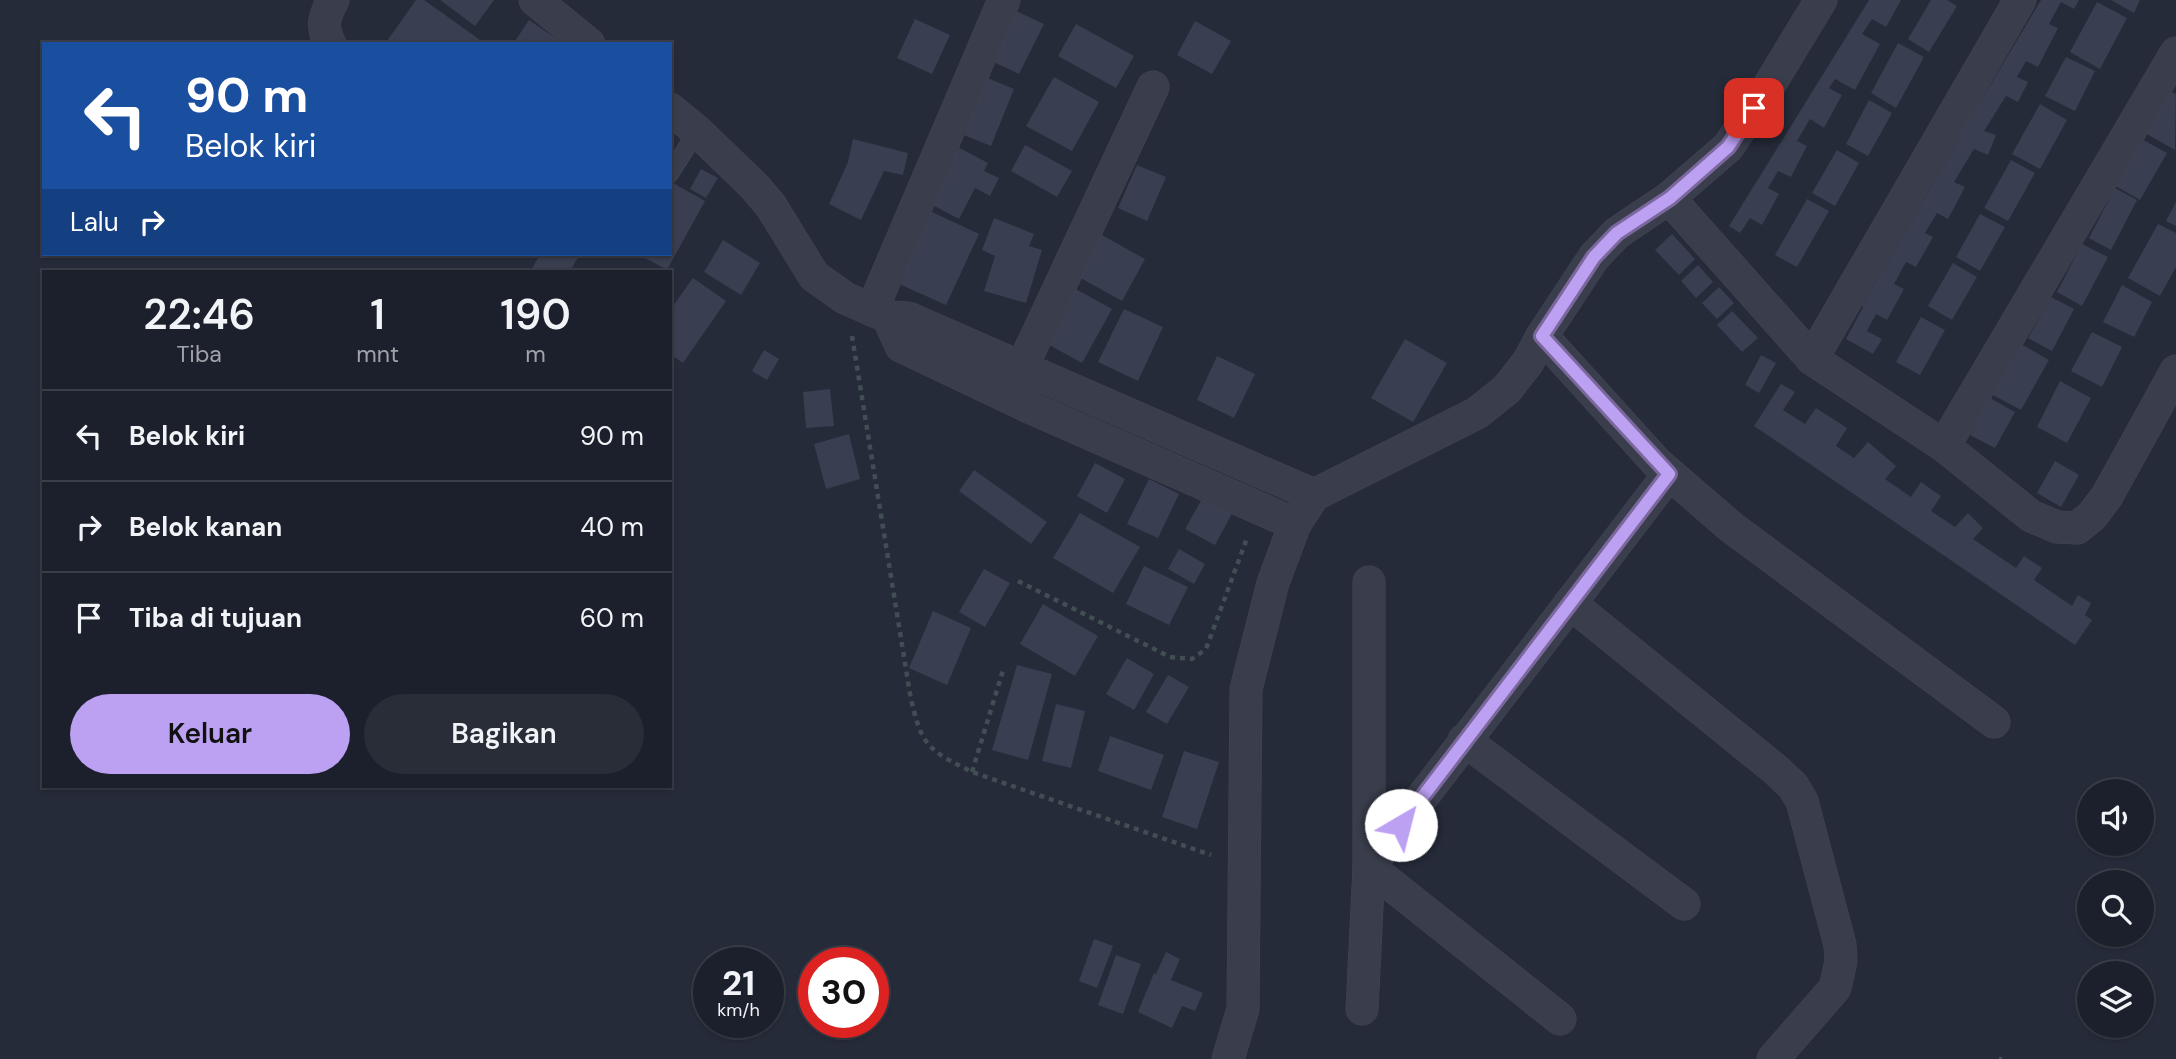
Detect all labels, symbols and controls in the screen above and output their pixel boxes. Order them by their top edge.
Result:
text: 90 m [185,63,308,127]
icon: left [70,70,161,161]
pin [1724,78,1784,138]
icon: arrive [1735,89,1773,127]
text: Belok kiri [185,125,317,167]
icon: right [133,203,171,241]
text: Lalu [70,205,119,239]
text: 22:46 [143,287,255,342]
text: 1 [370,287,385,342]
text: 190 [500,287,571,342]
text: Tiba [176,339,222,369]
text: mnt [356,339,399,369]
text: m [525,339,546,369]
icon: left [70,417,108,455]
text: Belok kiri [129,419,245,453]
text: 90 m [580,419,644,453]
icon: right [70,508,108,546]
text: Belok kanan [129,510,282,544]
text: 40 m [580,510,644,544]
icon: arrive [70,599,108,637]
text: Tiba di tujuan [129,601,302,635]
text: 60 m [580,601,644,635]
button: Keluar [70,694,350,774]
button: Bagikan [364,694,644,774]
map controls [2077,779,2154,1038]
button: sound [2077,779,2154,856]
position arrow [1364,788,1438,862]
button: search [2077,870,2154,947]
speed limit sign: 30 [798,947,889,1038]
text: 21 [722,960,755,1006]
button: layers [2077,961,2154,1038]
text: km/h [717,998,760,1022]

